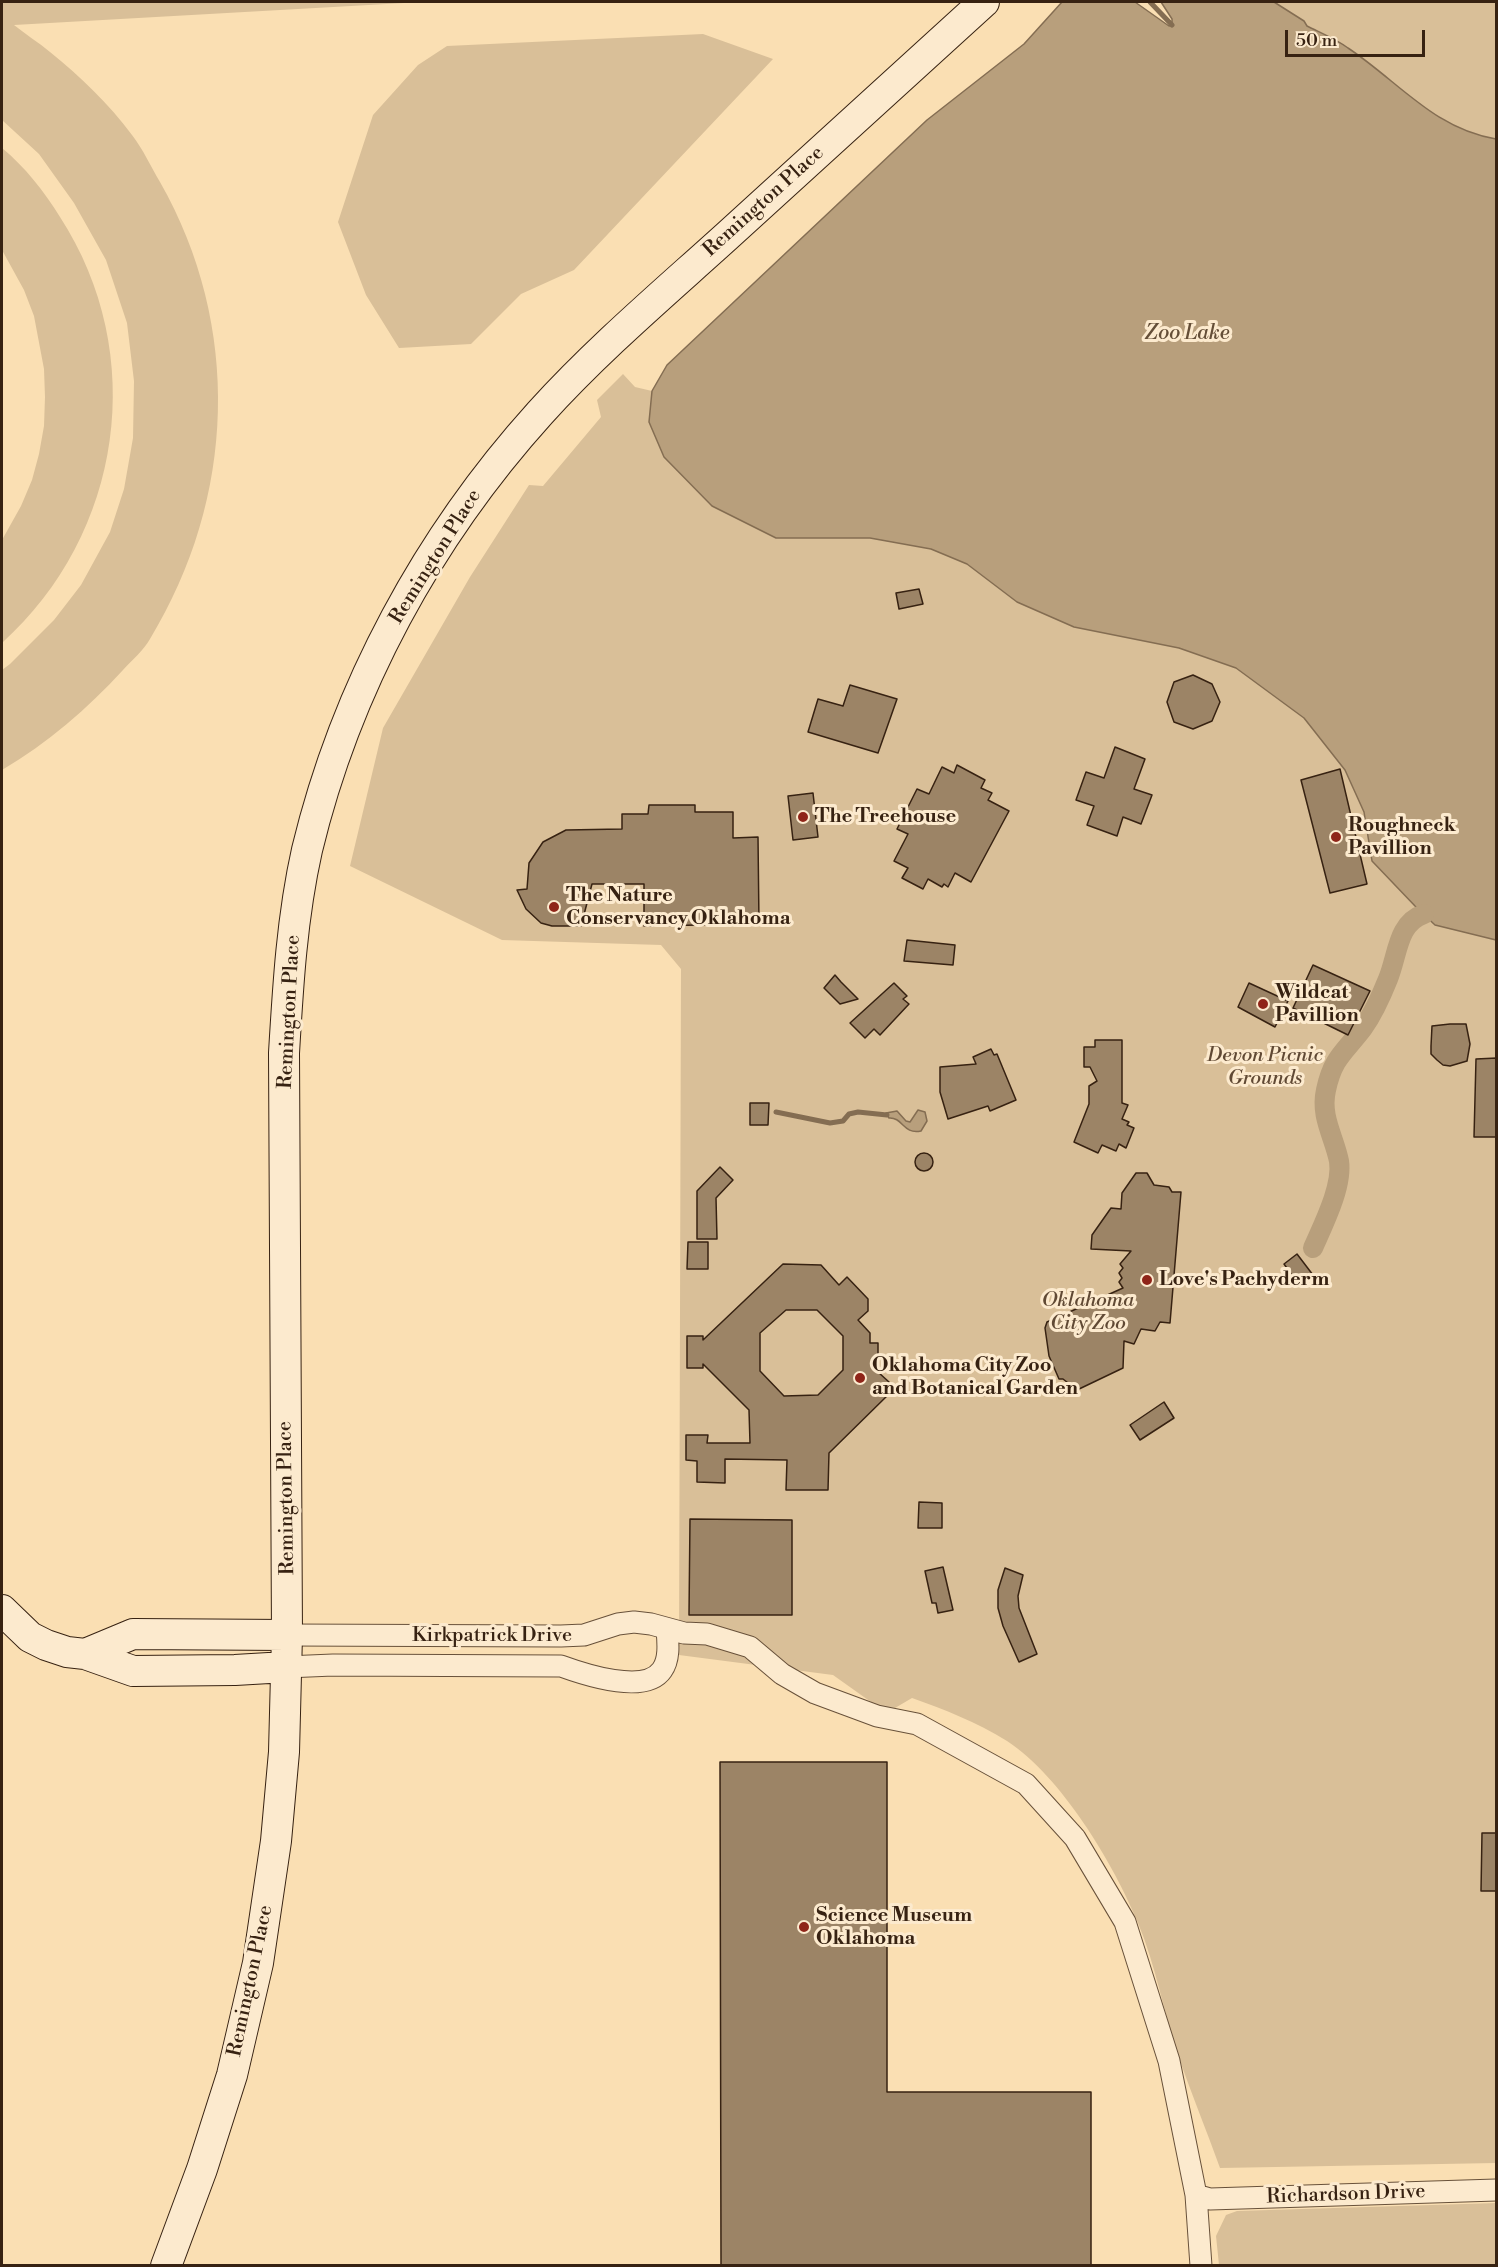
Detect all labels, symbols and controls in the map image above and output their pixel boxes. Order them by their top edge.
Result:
scale bar [1288,18,1428,56]
text: 50 m [1296,29,1337,52]
street label: Remington Place [699,141,829,263]
water label: Zoo Lake [1145,321,1229,347]
street label: Remington Place [385,485,487,629]
place label: The Treehouse [815,805,956,829]
marker: The Treehouse [796,810,810,824]
place label: Roughneck Pavillion [1348,814,1456,861]
marker: Roughneck Pavillion [1329,830,1343,844]
place label: The Nature Conservancy Oklahoma [566,884,790,931]
marker: The Nature Conservancy Oklahoma [547,900,561,914]
street label: Remington Place [274,934,306,1090]
place label: Wildcat Pavillion [1275,981,1359,1028]
marker: Wildcat Pavillion [1256,997,1270,1011]
park label: Devon Picnic Grounds [1207,1044,1323,1091]
place label: Love's Pachyderm [1159,1268,1329,1292]
marker: Love's Pachyderm [1140,1273,1154,1287]
park label: Oklahoma City Zoo [1042,1289,1134,1336]
place label: Oklahoma City Zoo and Botanical Garden [872,1354,1078,1401]
marker: Oklahoma City Zoo and Botanical Garden [853,1371,867,1385]
street label: Remington Place [274,1421,300,1575]
street label: Kirkpatrick Drive [412,1624,572,1648]
street label: Remington Place [223,1903,279,2059]
place label: Science Museum Oklahoma [816,1904,972,1951]
marker: Science Museum Oklahoma [797,1920,811,1934]
street label: Richardson Drive [1266,2180,1426,2210]

